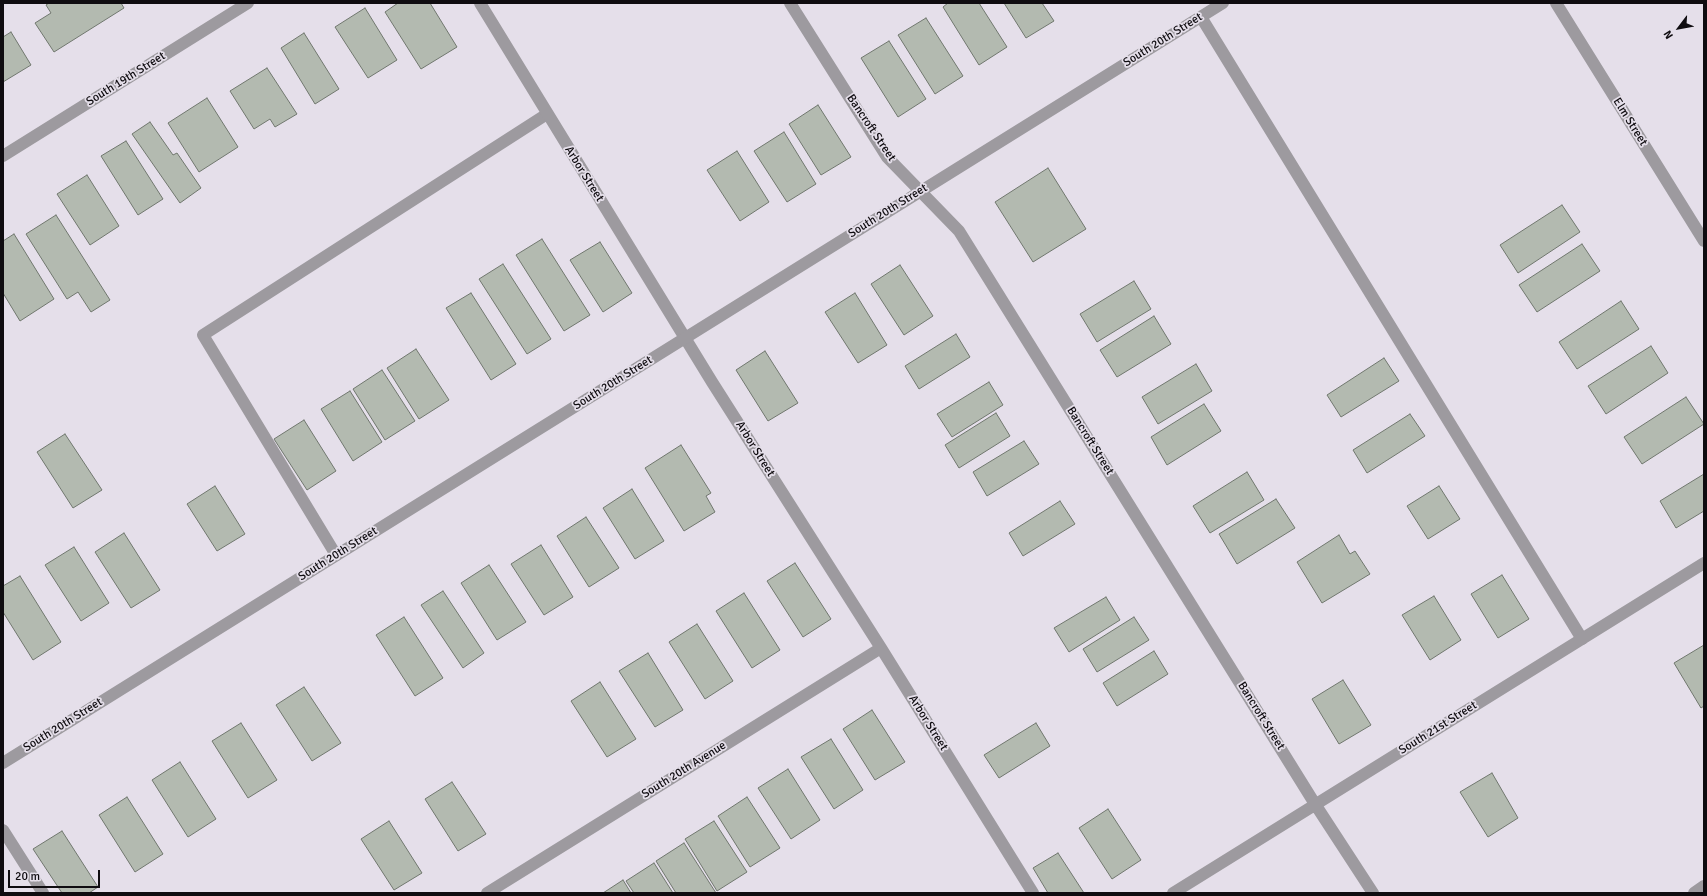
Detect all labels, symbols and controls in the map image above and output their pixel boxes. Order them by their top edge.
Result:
north arrow [1659,8,1699,48]
street label: South 20th Street [1121,10,1205,70]
text: N [1661,28,1676,41]
street label: South 19th Street [84,49,168,109]
street label: Bancroft Street [843,92,899,164]
street label: Elm Street [1610,95,1650,149]
street label: Arbor Street [561,144,607,204]
street label: South 20th Street [846,181,930,241]
street label: South 20th Street [571,353,655,413]
street label: Bancroft Street [1063,404,1117,478]
street label: Arbor Street [732,419,778,479]
street label: South 20th Street [296,524,380,584]
street label: Bancroft Street [1234,679,1288,753]
street label: Arbor Street [905,693,951,753]
street label: South 20th Street [21,695,105,755]
street label: South 21st Street [1396,698,1480,758]
street label: South 20th Avenue [639,738,729,802]
scale bar [10,862,102,888]
text: 20 m [15,869,40,884]

